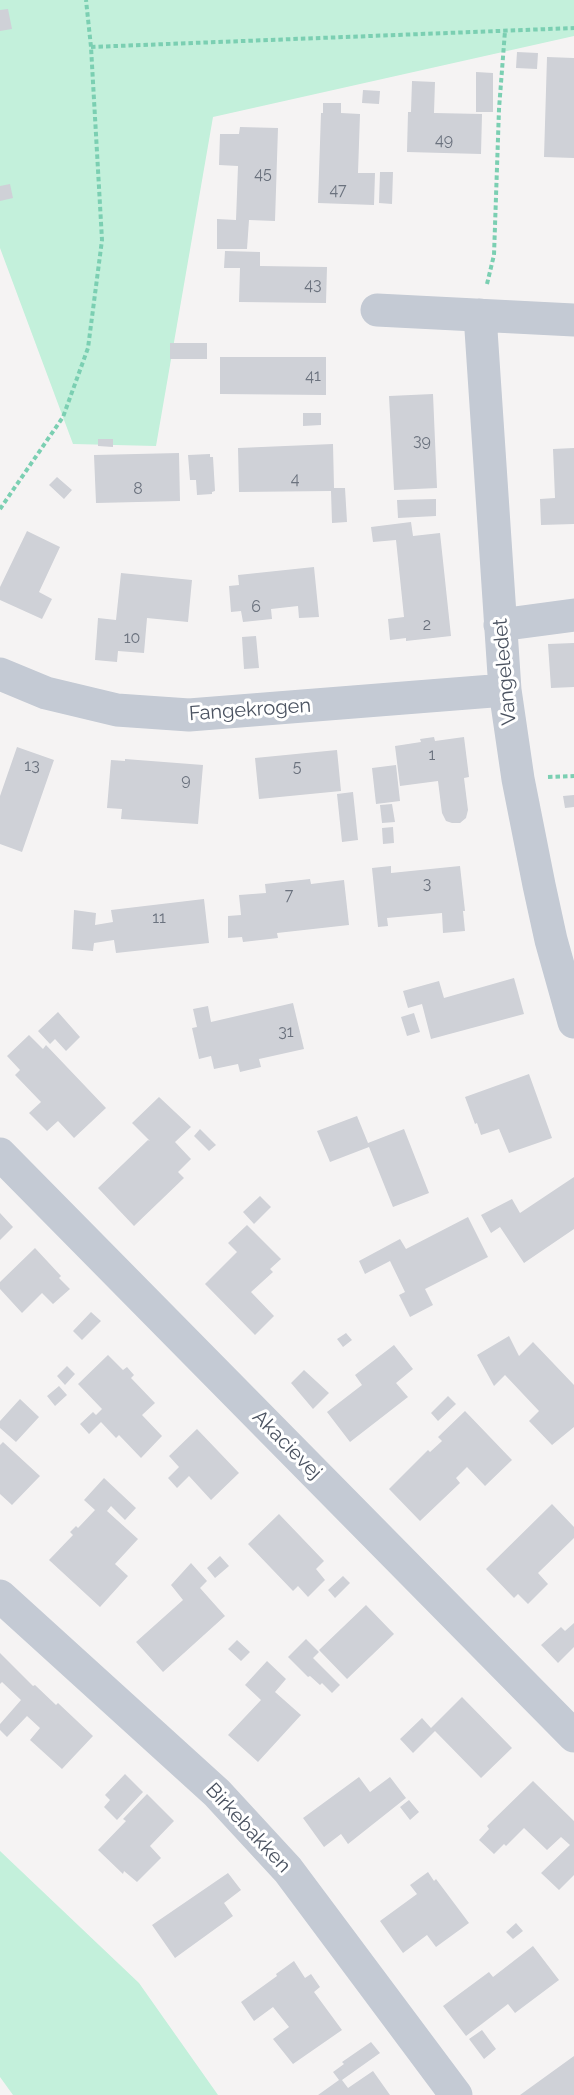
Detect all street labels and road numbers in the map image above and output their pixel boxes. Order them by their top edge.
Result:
street label: Vangeledet [488,618,522,726]
street label: Fangekrogen [188,694,312,726]
street label: Akacievej [247,1405,327,1485]
street label: Birkebakken [200,1778,296,1878]

